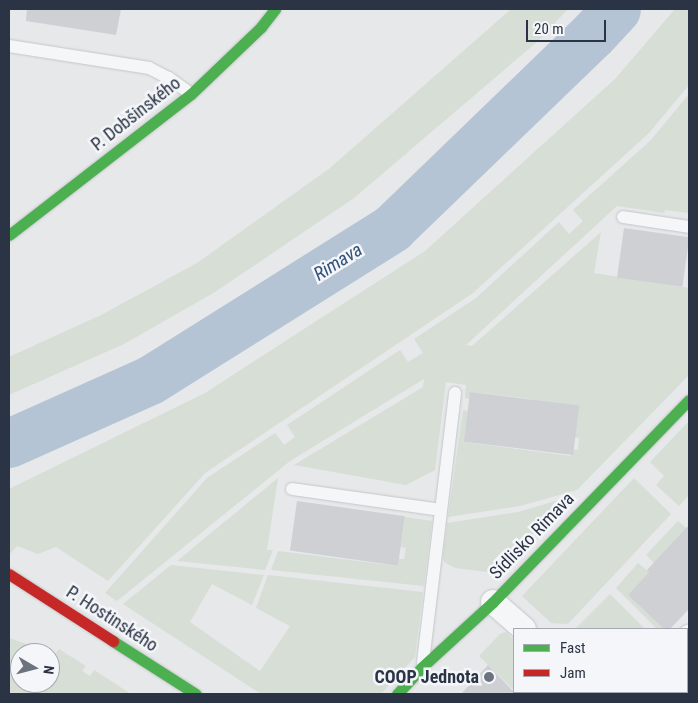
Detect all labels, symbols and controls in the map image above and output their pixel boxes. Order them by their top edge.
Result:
scale bar [528,10,608,42]
text: 20 m [534,20,564,38]
street label: P. Dobšinského [87,72,185,156]
water label: Rimava [309,238,367,286]
street label: Sídlisko Rimava [485,488,579,584]
street label: P. Hostinského [62,581,162,657]
legend [513,628,688,693]
text: Fast [560,639,585,657]
north arrow [10,643,60,693]
text: Jam [560,664,586,682]
text: N [40,665,57,675]
place label: COOP Jednota [374,666,479,688]
marker: COOP Jednota [483,671,495,683]

